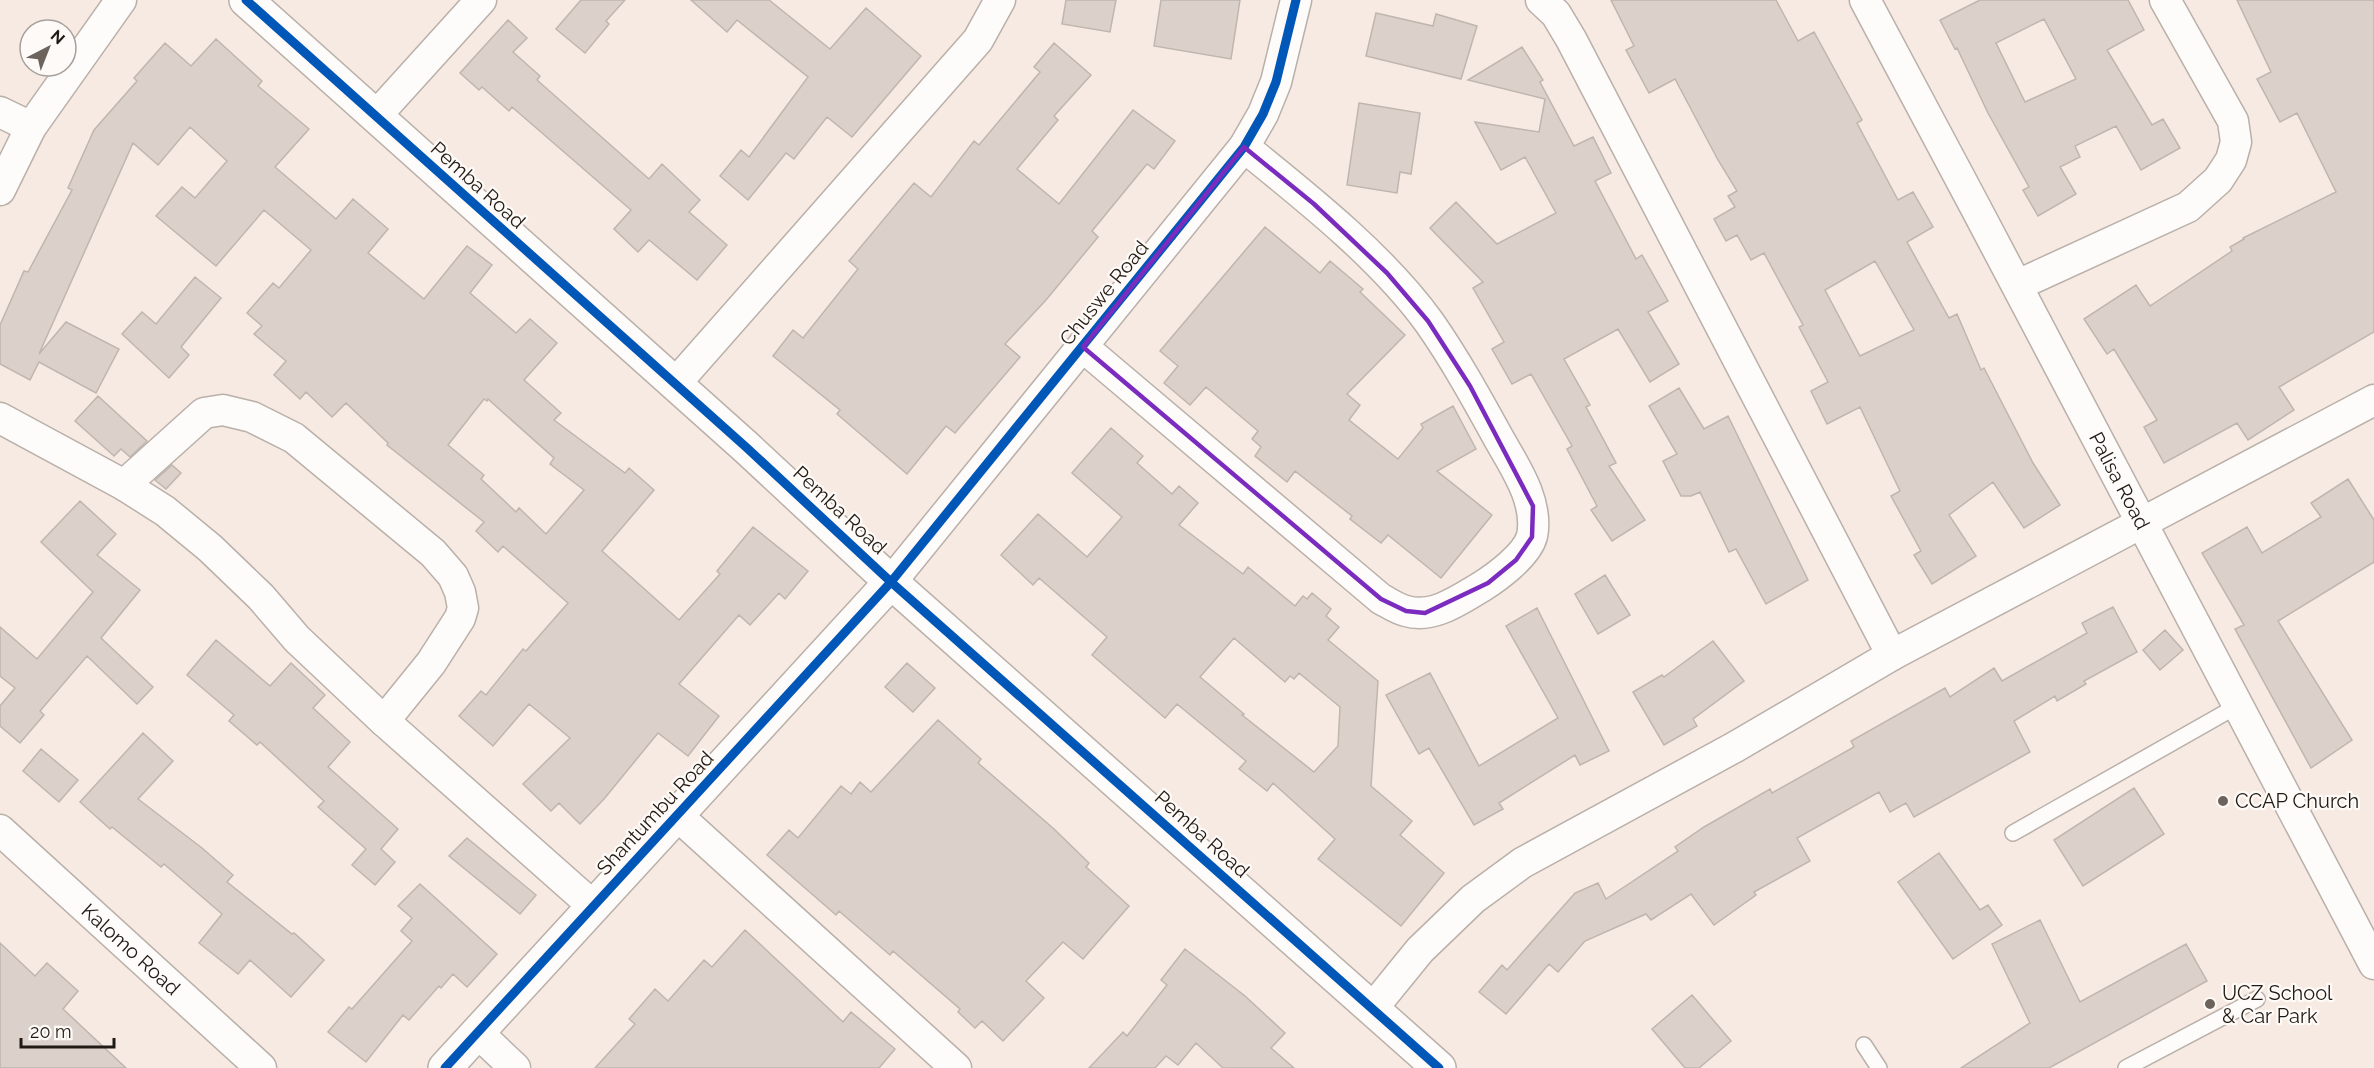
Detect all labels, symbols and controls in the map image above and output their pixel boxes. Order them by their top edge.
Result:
north arrow [18,18,78,78]
text: N [47,26,69,48]
street label: Pemba Road [426,136,530,234]
street label: Chuswe Road [1055,236,1153,350]
street label: Palisa Road [2084,428,2155,534]
street label: Pemba Road [788,461,892,559]
street label: Shantumbu Road [591,746,719,880]
street label: Pemba Road [1150,785,1254,883]
place label: CCAP Church [2235,789,2359,813]
marker: CCAP Church [2216,794,2230,808]
street label: Kalomo Road [77,898,185,1000]
place label: UCZ School & Car Park [2222,981,2333,1028]
marker: UCZ School & Car Park [2203,997,2217,1011]
scale bar [21,1011,114,1049]
text: 20 m [30,1021,72,1042]

